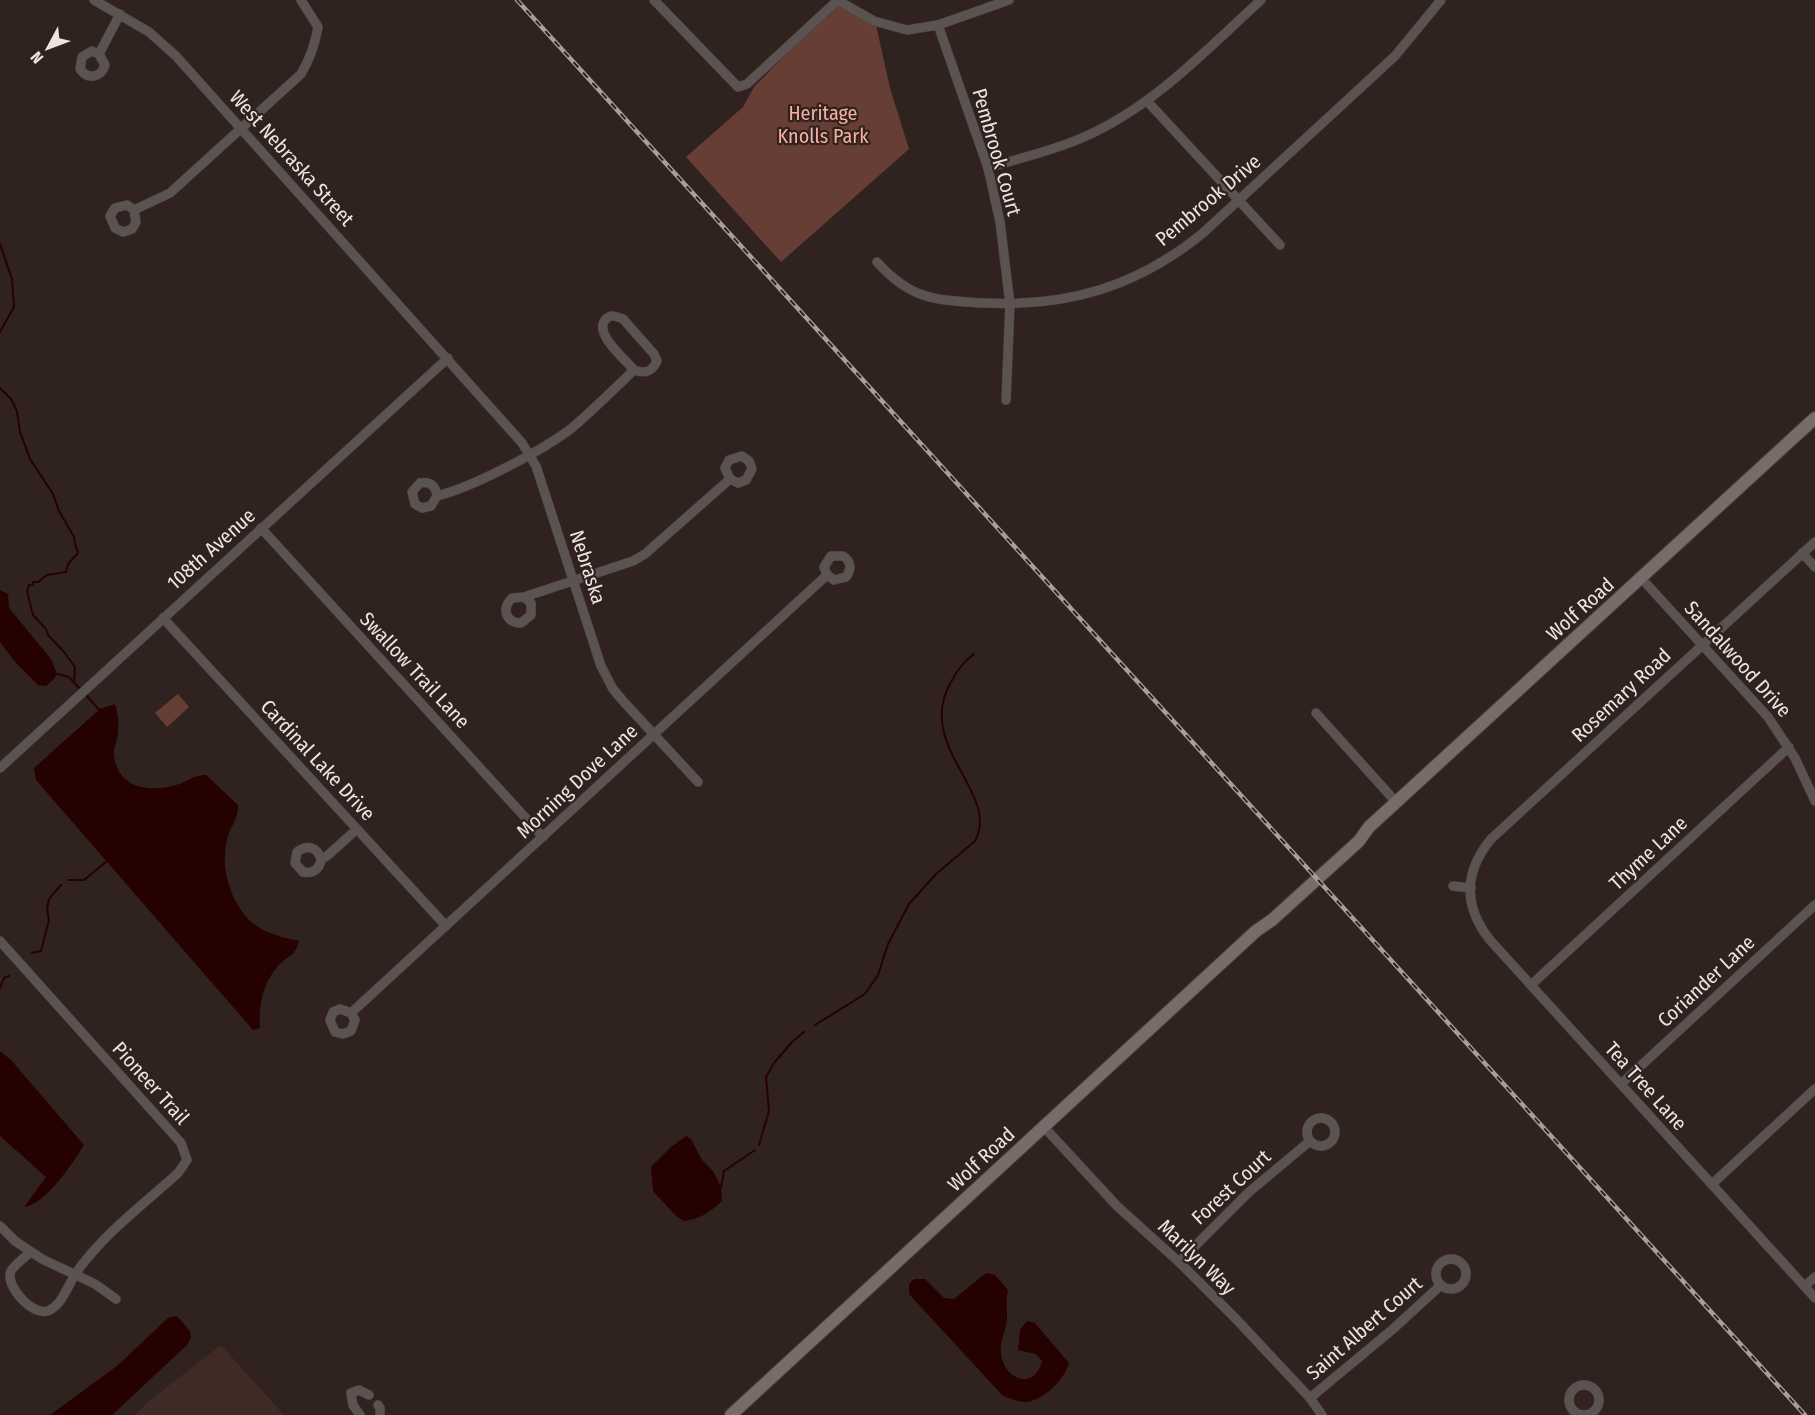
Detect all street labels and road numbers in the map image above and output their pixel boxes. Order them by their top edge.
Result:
street label: West Nebraska Street [225,85,360,231]
street label: Pembrook Court [967,85,1027,219]
street label: Pembrook Drive [1151,149,1265,251]
street label: 108th Avenue [162,503,260,595]
street label: Nebraska [565,527,611,607]
street label: Wolf Road [1541,572,1619,646]
street label: Sandalwood Drive [1680,596,1796,722]
street label: Swallow Trail Lane [355,607,475,733]
street label: Rosemary Road [1566,643,1676,747]
street label: Cardinal Lake Drive [256,695,380,825]
street label: Morning Dove Lane [512,719,642,843]
street label: Thyme Lane [1604,811,1692,895]
street label: Coriander Lane [1653,930,1759,1032]
street label: Pioneer Trail [108,1037,194,1129]
street label: Tea Tree Lane [1600,1037,1692,1135]
street label: Wolf Road [943,1122,1019,1196]
street label: Forest Court [1187,1144,1276,1230]
street label: Marilyn Way [1153,1214,1241,1300]
street label: Saint Albert Court [1301,1271,1427,1385]

